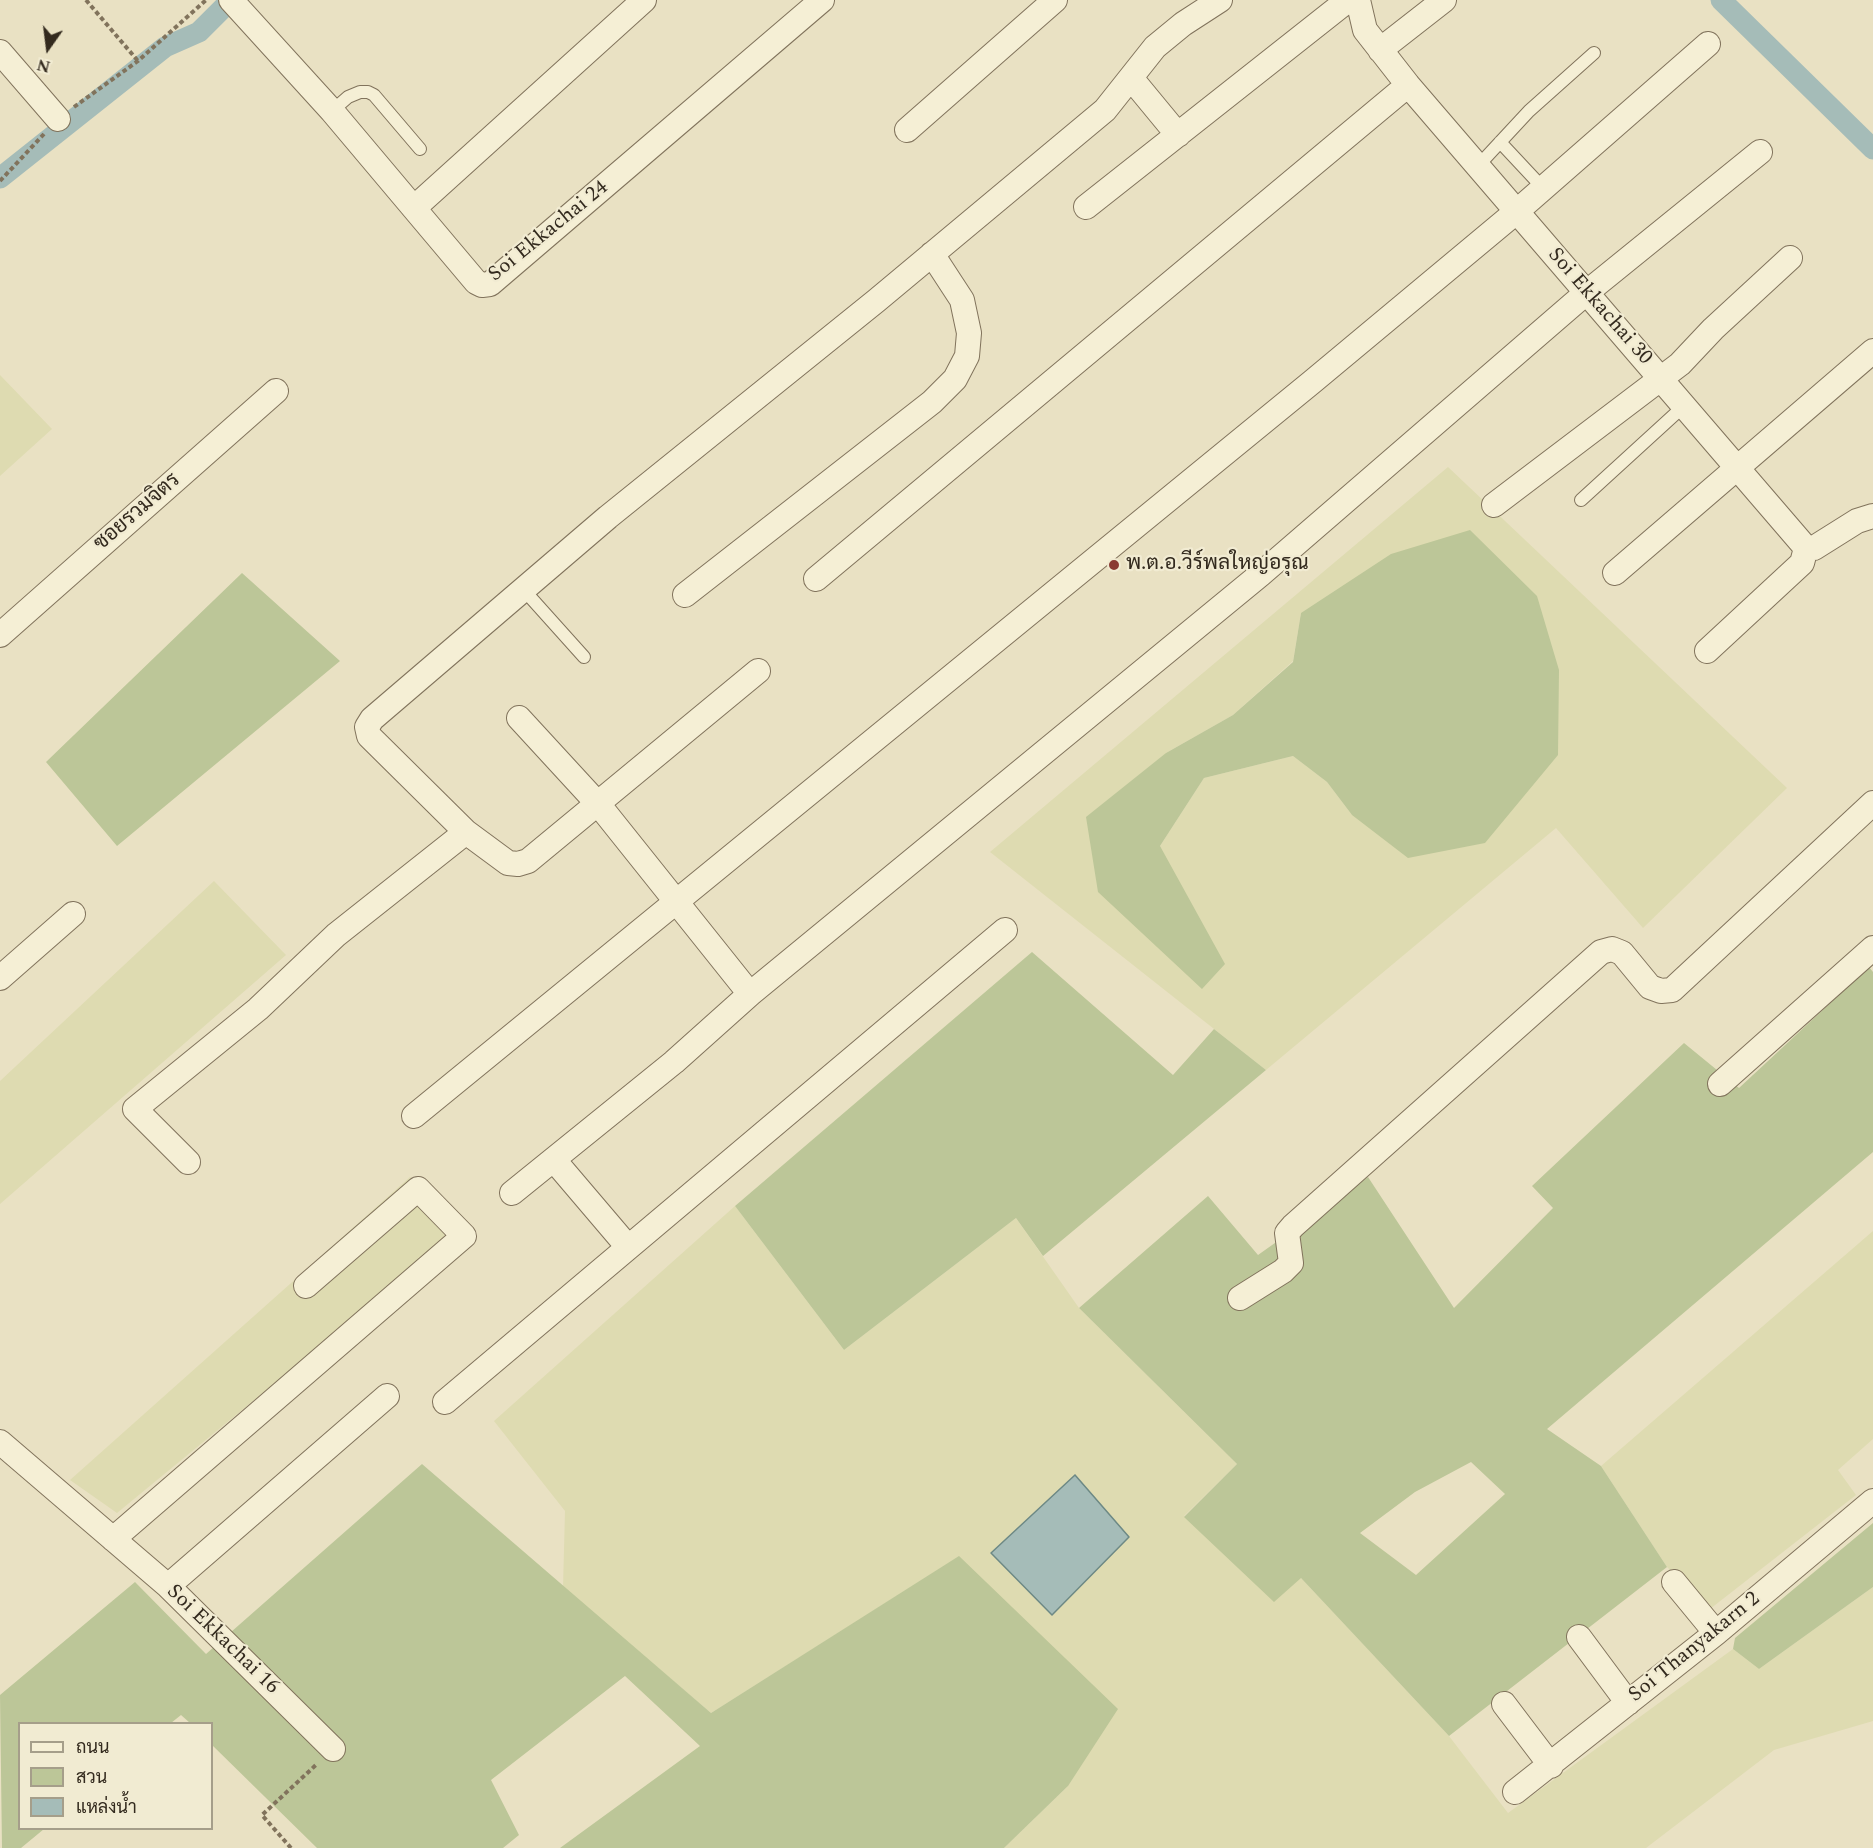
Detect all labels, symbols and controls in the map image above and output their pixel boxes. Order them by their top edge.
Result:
north arrow [18,18,78,78]
text: N [34,52,53,79]
street label: Soi Ekkachai 24 [484,176,614,288]
street label: Soi Ekkachai 30 [1541,243,1657,371]
street label: ซอยรวมจิตร [90,469,186,557]
place label: พ.ต.อ.วีร์พลใหญ่อรุณ [1126,552,1309,578]
marker: พ.ต.อ.วีร์พลใหญ่อรุณ [1107,558,1121,572]
street label: Soi Ekkachai 16 [160,1580,284,1700]
street label: Soi Thanyakarn 2 [1624,1587,1766,1709]
legend [18,1722,213,1830]
text: ถนน [76,1734,109,1761]
text: สวน [76,1764,107,1791]
text: แหล่งน้ำ [76,1794,137,1821]

